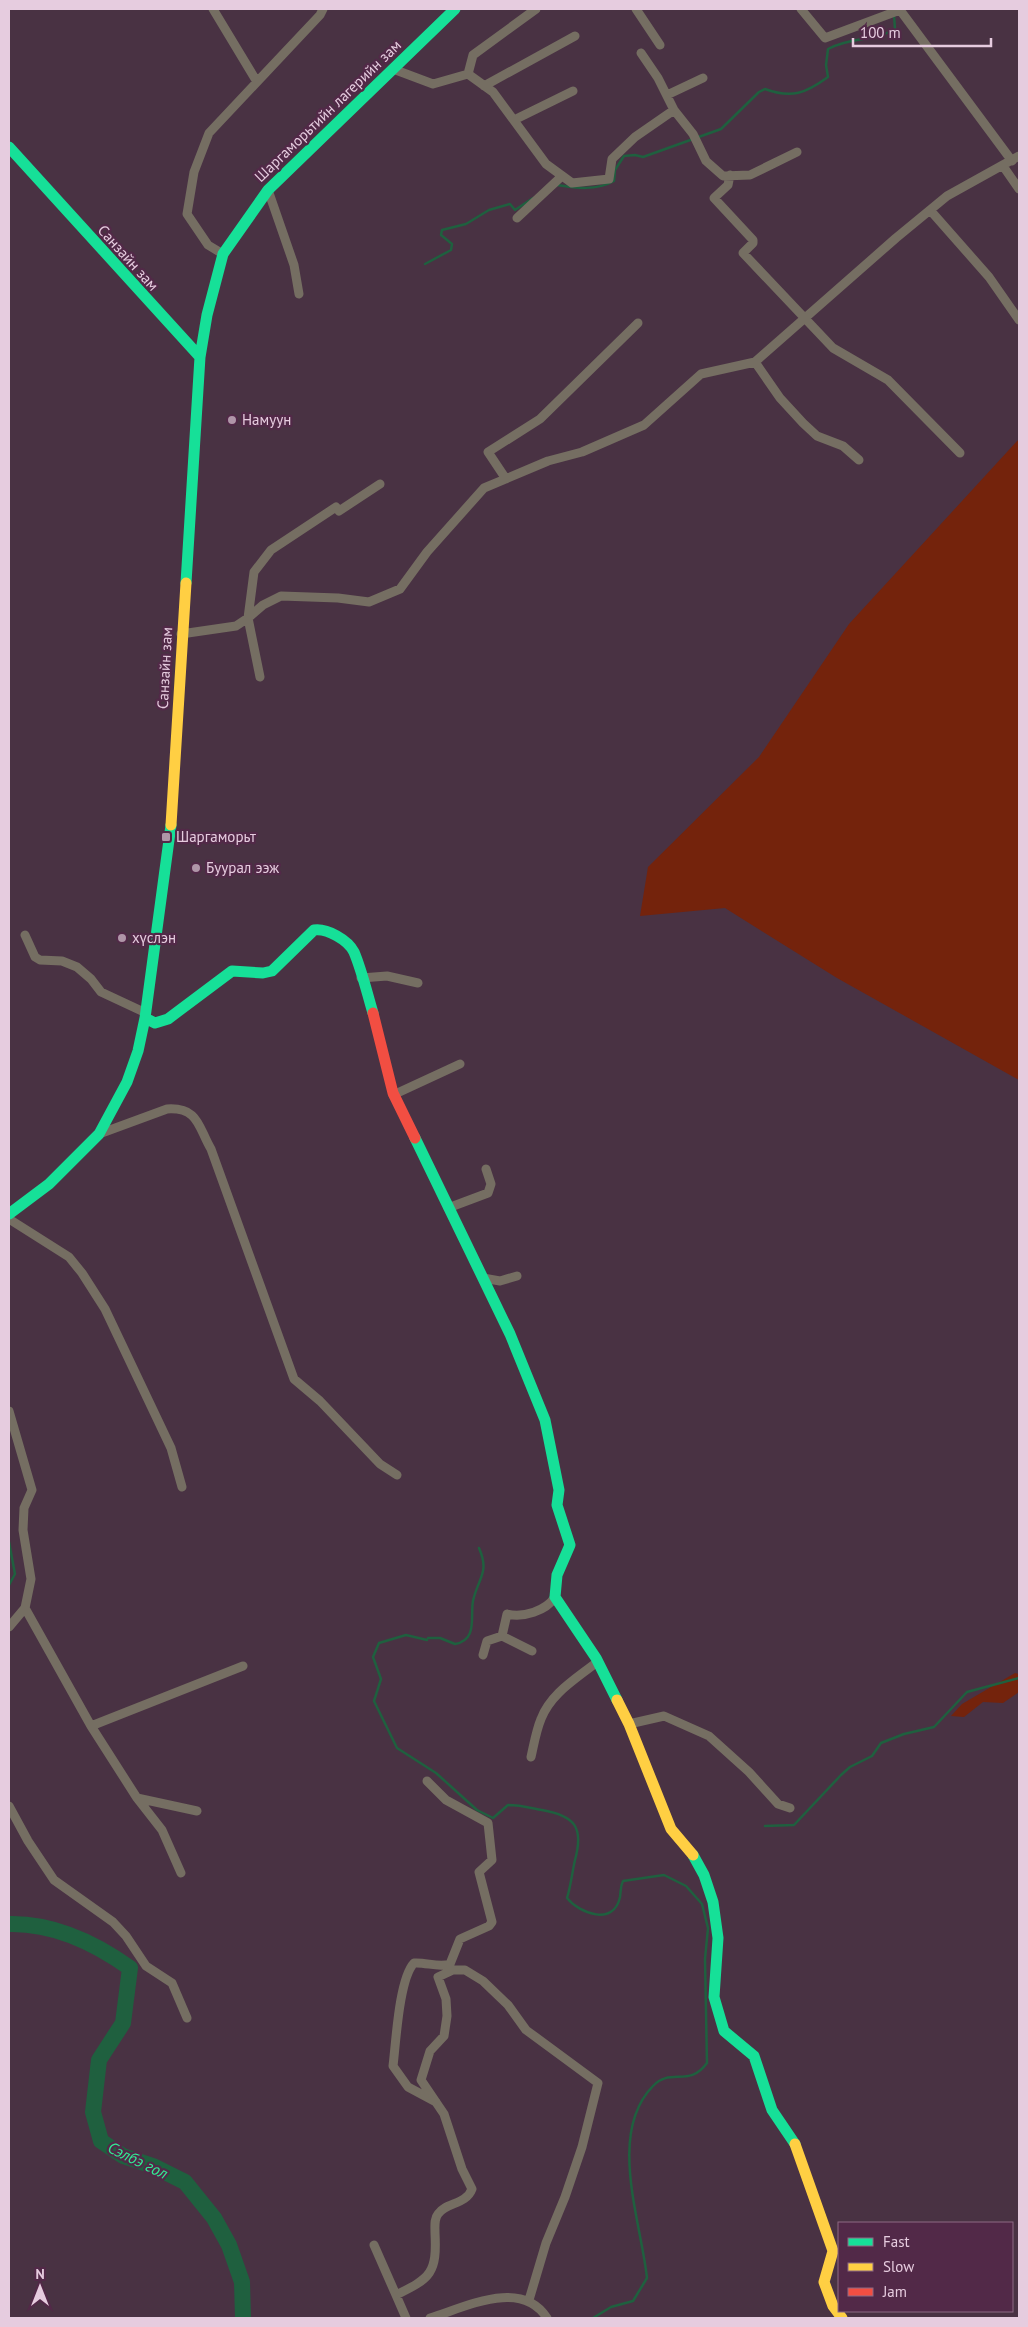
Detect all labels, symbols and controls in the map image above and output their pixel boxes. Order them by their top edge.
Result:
scale bar [853,15,990,47]
text: 100 m [860,23,901,42]
street label: Шаргаморьтийн лагерийн зам [250,36,405,186]
street label: Санзайн зам [94,221,163,295]
place label: Намуун [242,410,291,429]
marker: Намуун [226,414,238,426]
street label: Санзайн зам [153,626,176,710]
place label: Шаргаморьт [176,827,256,846]
marker: Шаргаморьт [160,831,172,843]
place label: Буурал ээж [206,858,279,877]
marker: Буурал ээж [190,862,202,874]
place label: хүслэн [132,928,176,947]
marker: хүслэн [116,932,128,944]
water label: Сэлбэ гол [105,2137,171,2183]
legend [838,2222,1013,2312]
text: Fast [883,2232,910,2251]
text: Slow [883,2257,914,2276]
north arrow [15,2262,65,2312]
text: N [35,2265,45,2283]
text: Jam [882,2282,907,2301]

